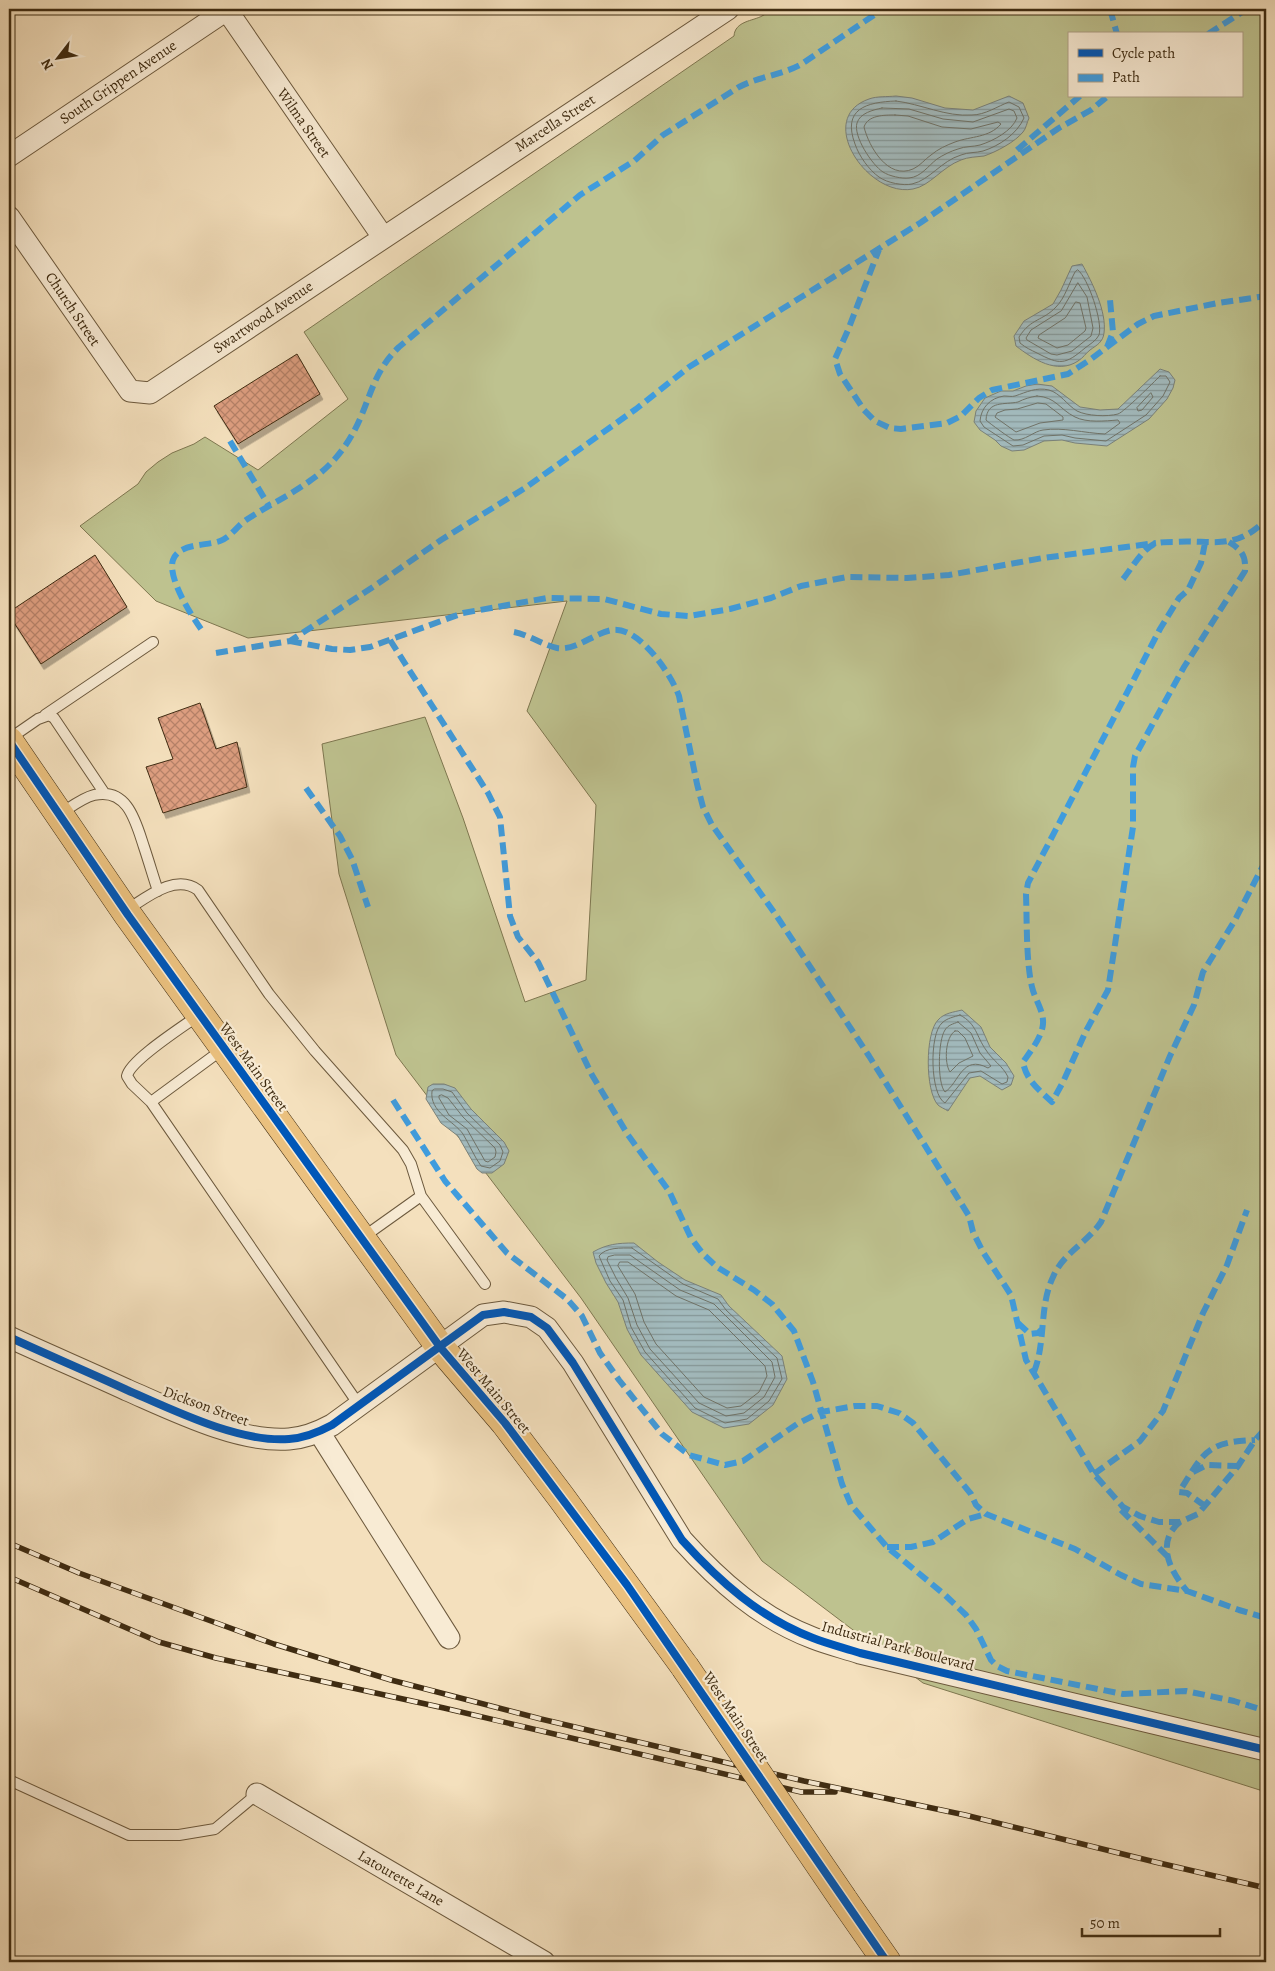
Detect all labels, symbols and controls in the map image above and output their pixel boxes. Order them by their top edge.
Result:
north arrow [32,32,82,82]
legend [1068,32,1242,98]
street label: South Grippen Avenue [56,35,181,129]
text: Cycle path [1112,43,1175,63]
text: N [37,55,58,74]
text: Path [1112,67,1140,87]
street label: Wilma Street [272,83,335,162]
street label: Marcella Street [511,89,599,156]
street label: Church Street [41,268,105,350]
street label: Swartwood Avenue [209,276,317,358]
street label: West Main Street [214,1018,293,1116]
street label: West Main Street [452,1343,536,1438]
street label: Dickson Street [160,1381,252,1431]
street label: Industrial Park Boulevard [819,1616,977,1676]
street label: West Main Street [698,1667,774,1766]
street label: Latourette Lane [354,1845,448,1911]
scale bar [1082,1906,1220,1938]
text: 50 m [1090,1913,1120,1933]

